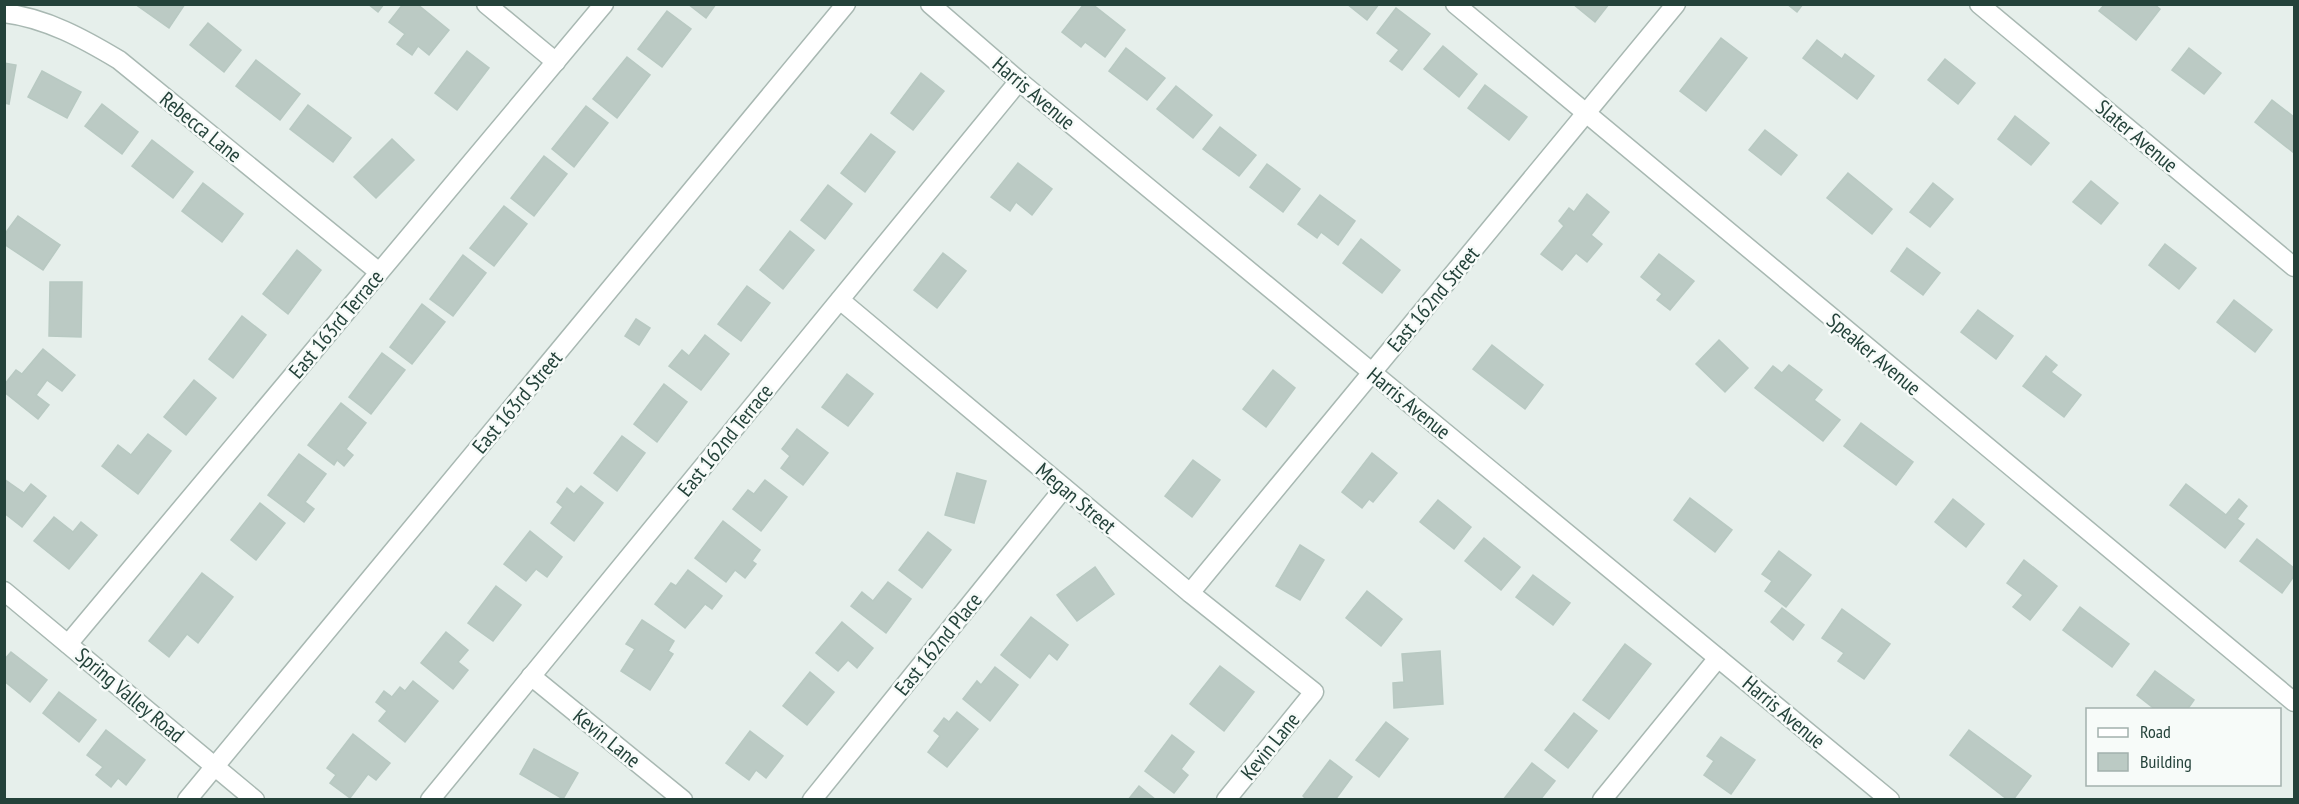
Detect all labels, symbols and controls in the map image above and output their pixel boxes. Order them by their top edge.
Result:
street label: Harris Avenue [987,51,1081,135]
street label: Rebecca Lane [155,86,247,168]
street label: Slater Avenue [2090,94,2184,178]
street label: East 162nd Street [1381,241,1485,357]
street label: East 163rd Terrace [283,264,389,384]
street label: Speaker Avenue [1821,307,1927,401]
street label: East 163rd Street [466,345,568,459]
street label: Harris Avenue [1362,361,1456,445]
street label: East 162nd Terrace [671,378,779,502]
street label: Megan Street [1030,457,1122,539]
street label: East 162nd Place [888,587,988,701]
street label: Spring Valley Road [70,642,190,748]
street label: Harris Avenue [1737,670,1831,754]
street label: Kevin Lane [568,703,646,773]
street label: Kevin Lane [1235,707,1305,785]
legend [2086,708,2281,786]
text: Road [2140,720,2171,743]
text: Building [2140,750,2192,773]

